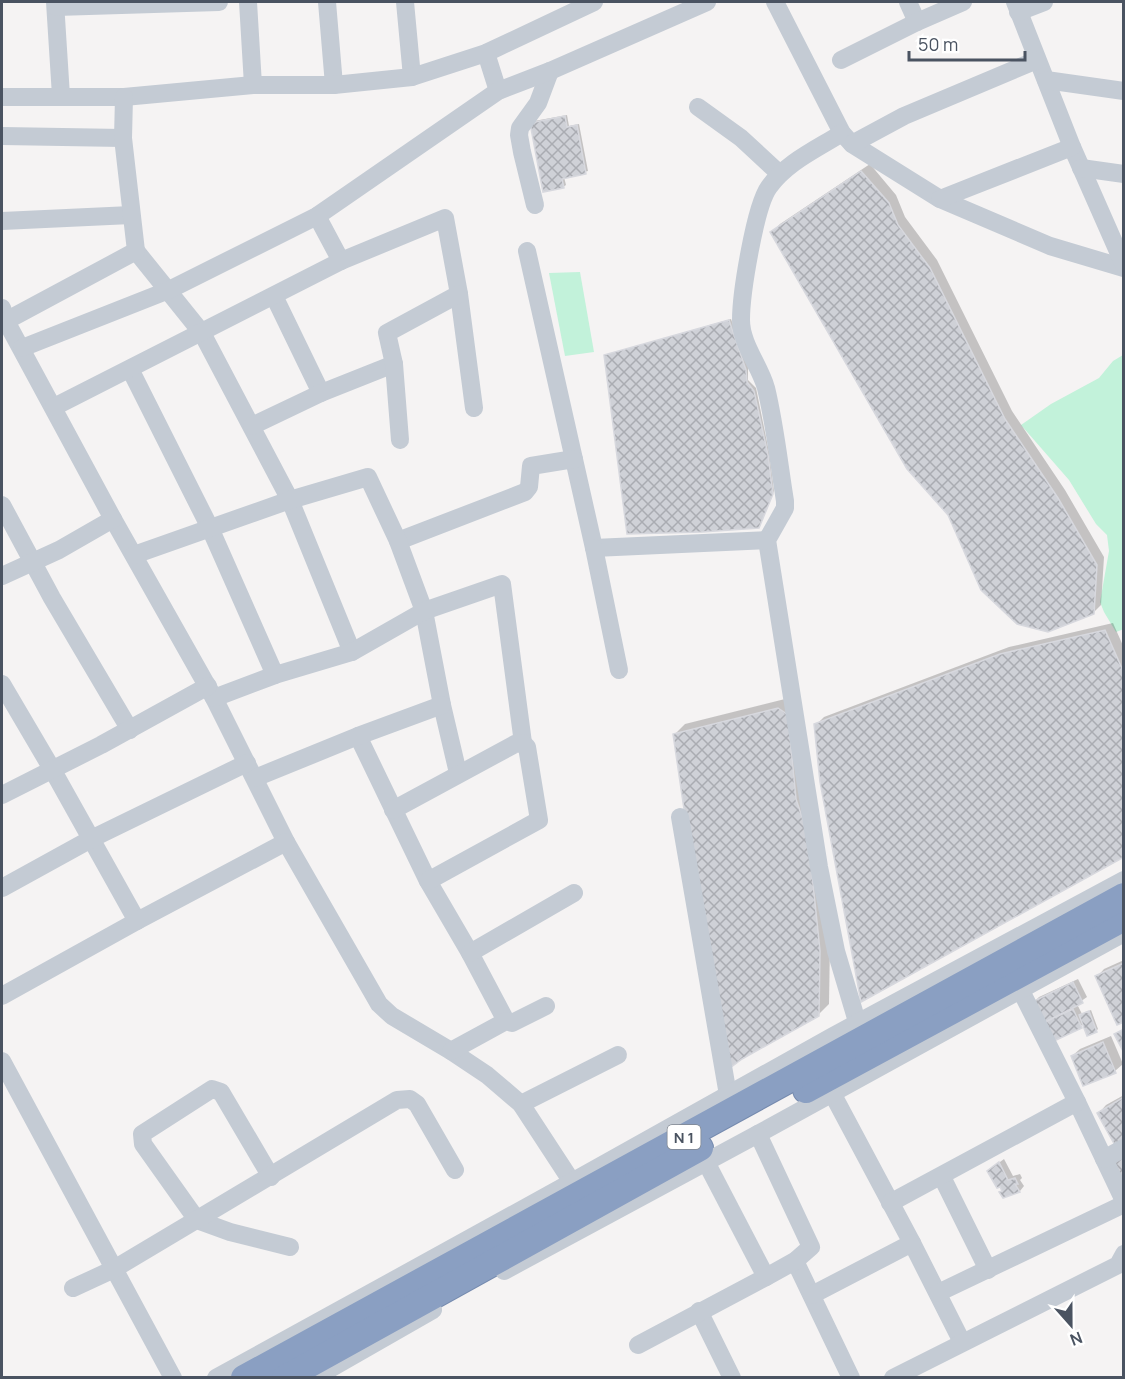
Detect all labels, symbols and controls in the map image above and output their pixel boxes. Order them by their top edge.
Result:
scale bar [909,24,1024,62]
text: 50 m [918,32,958,56]
road number: N 1 [668,1125,700,1149]
north arrow [1041,1295,1101,1355]
text: N [1067,1327,1086,1351]

